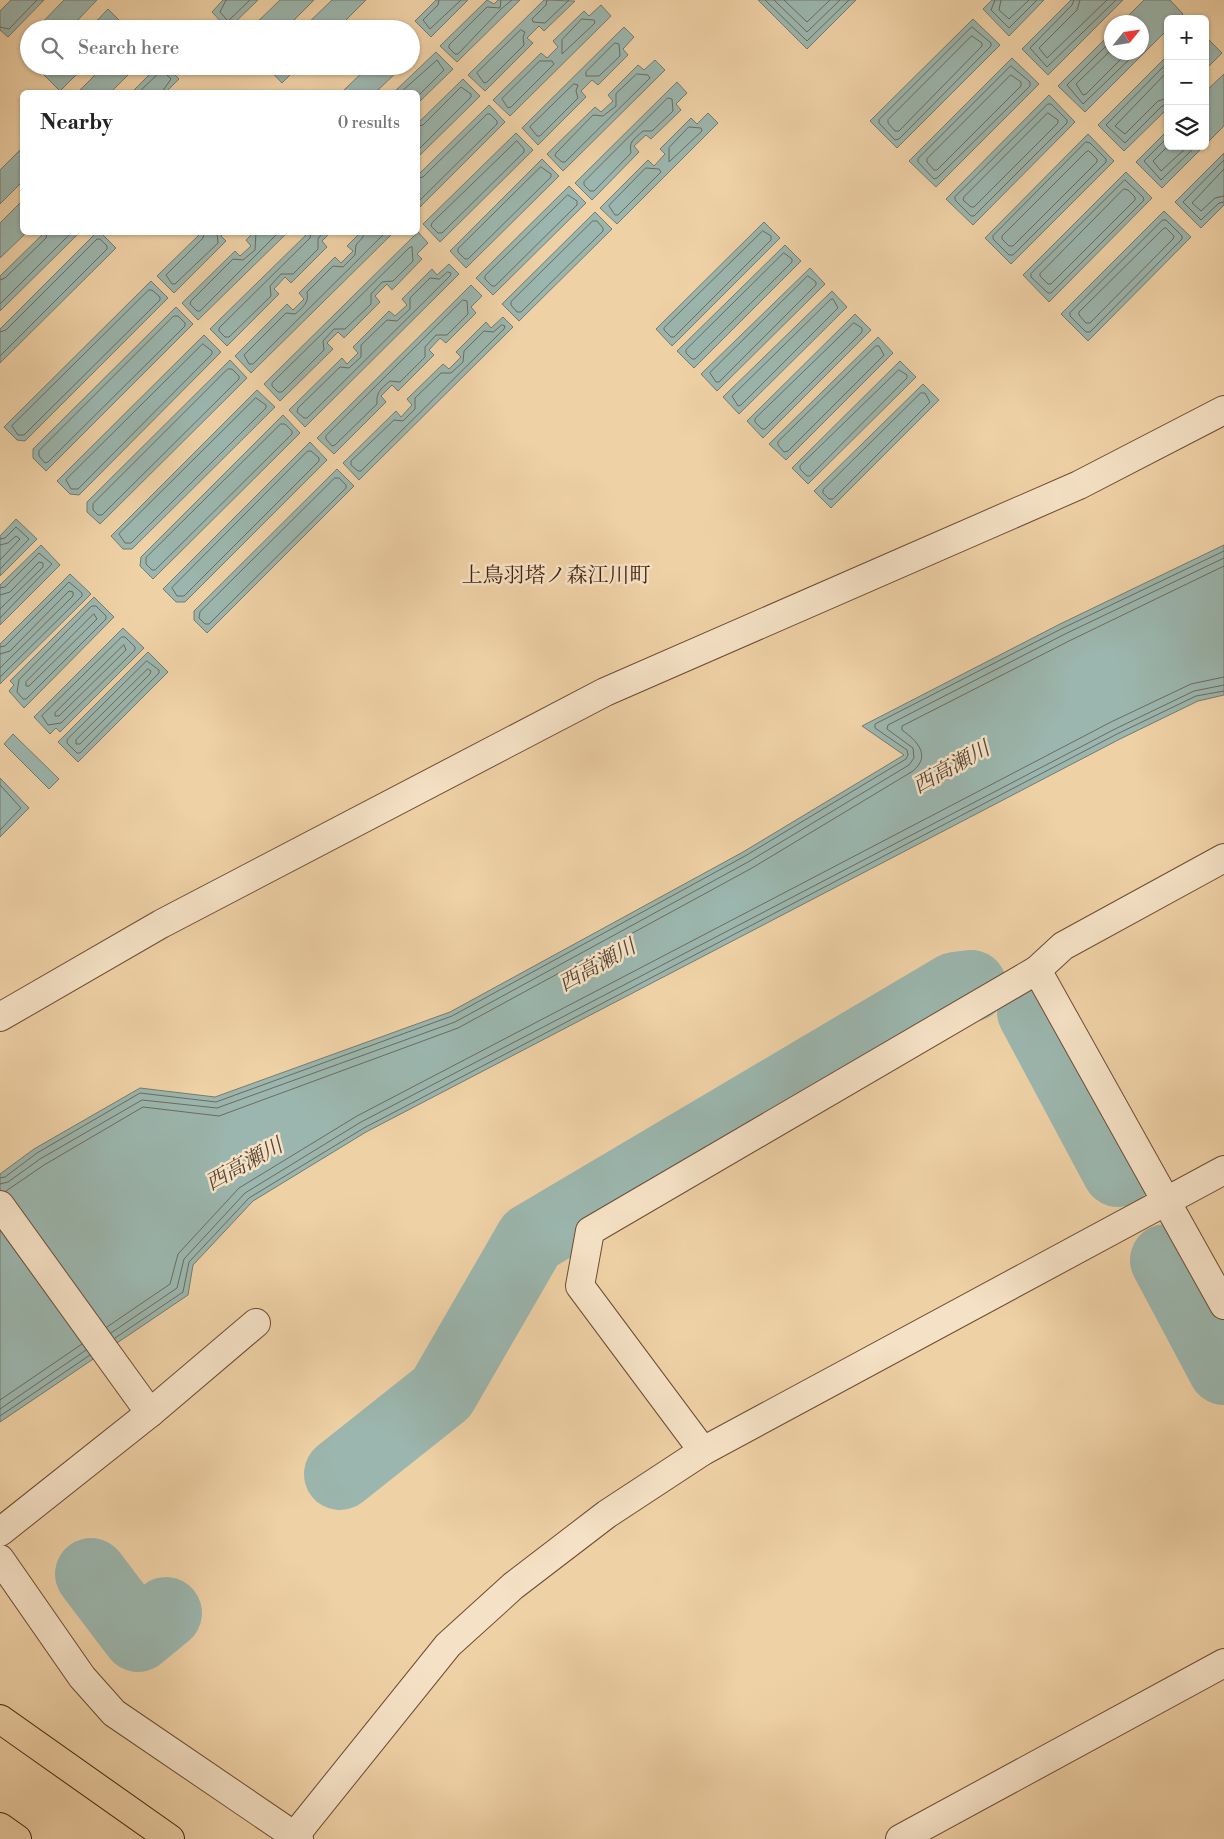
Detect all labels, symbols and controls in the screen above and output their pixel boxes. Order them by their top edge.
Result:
north arrow [1104,15,1149,60]
map controls [1164,15,1209,150]
button: + [1164,15,1209,60]
search box [20,20,420,75]
icon: search [38,34,66,62]
text: Search here [78,36,179,60]
button: − [1164,60,1209,105]
button: layers [1164,105,1209,150]
text: Nearby [40,110,113,136]
text: 0 results [338,113,400,133]
district label: 上鳥羽塔ノ森江川町 [462,563,651,589]
water label: 西高瀬川 [908,735,996,800]
water label: 西高瀬川 [554,933,642,998]
water label: 西高瀬川 [201,1132,289,1197]

